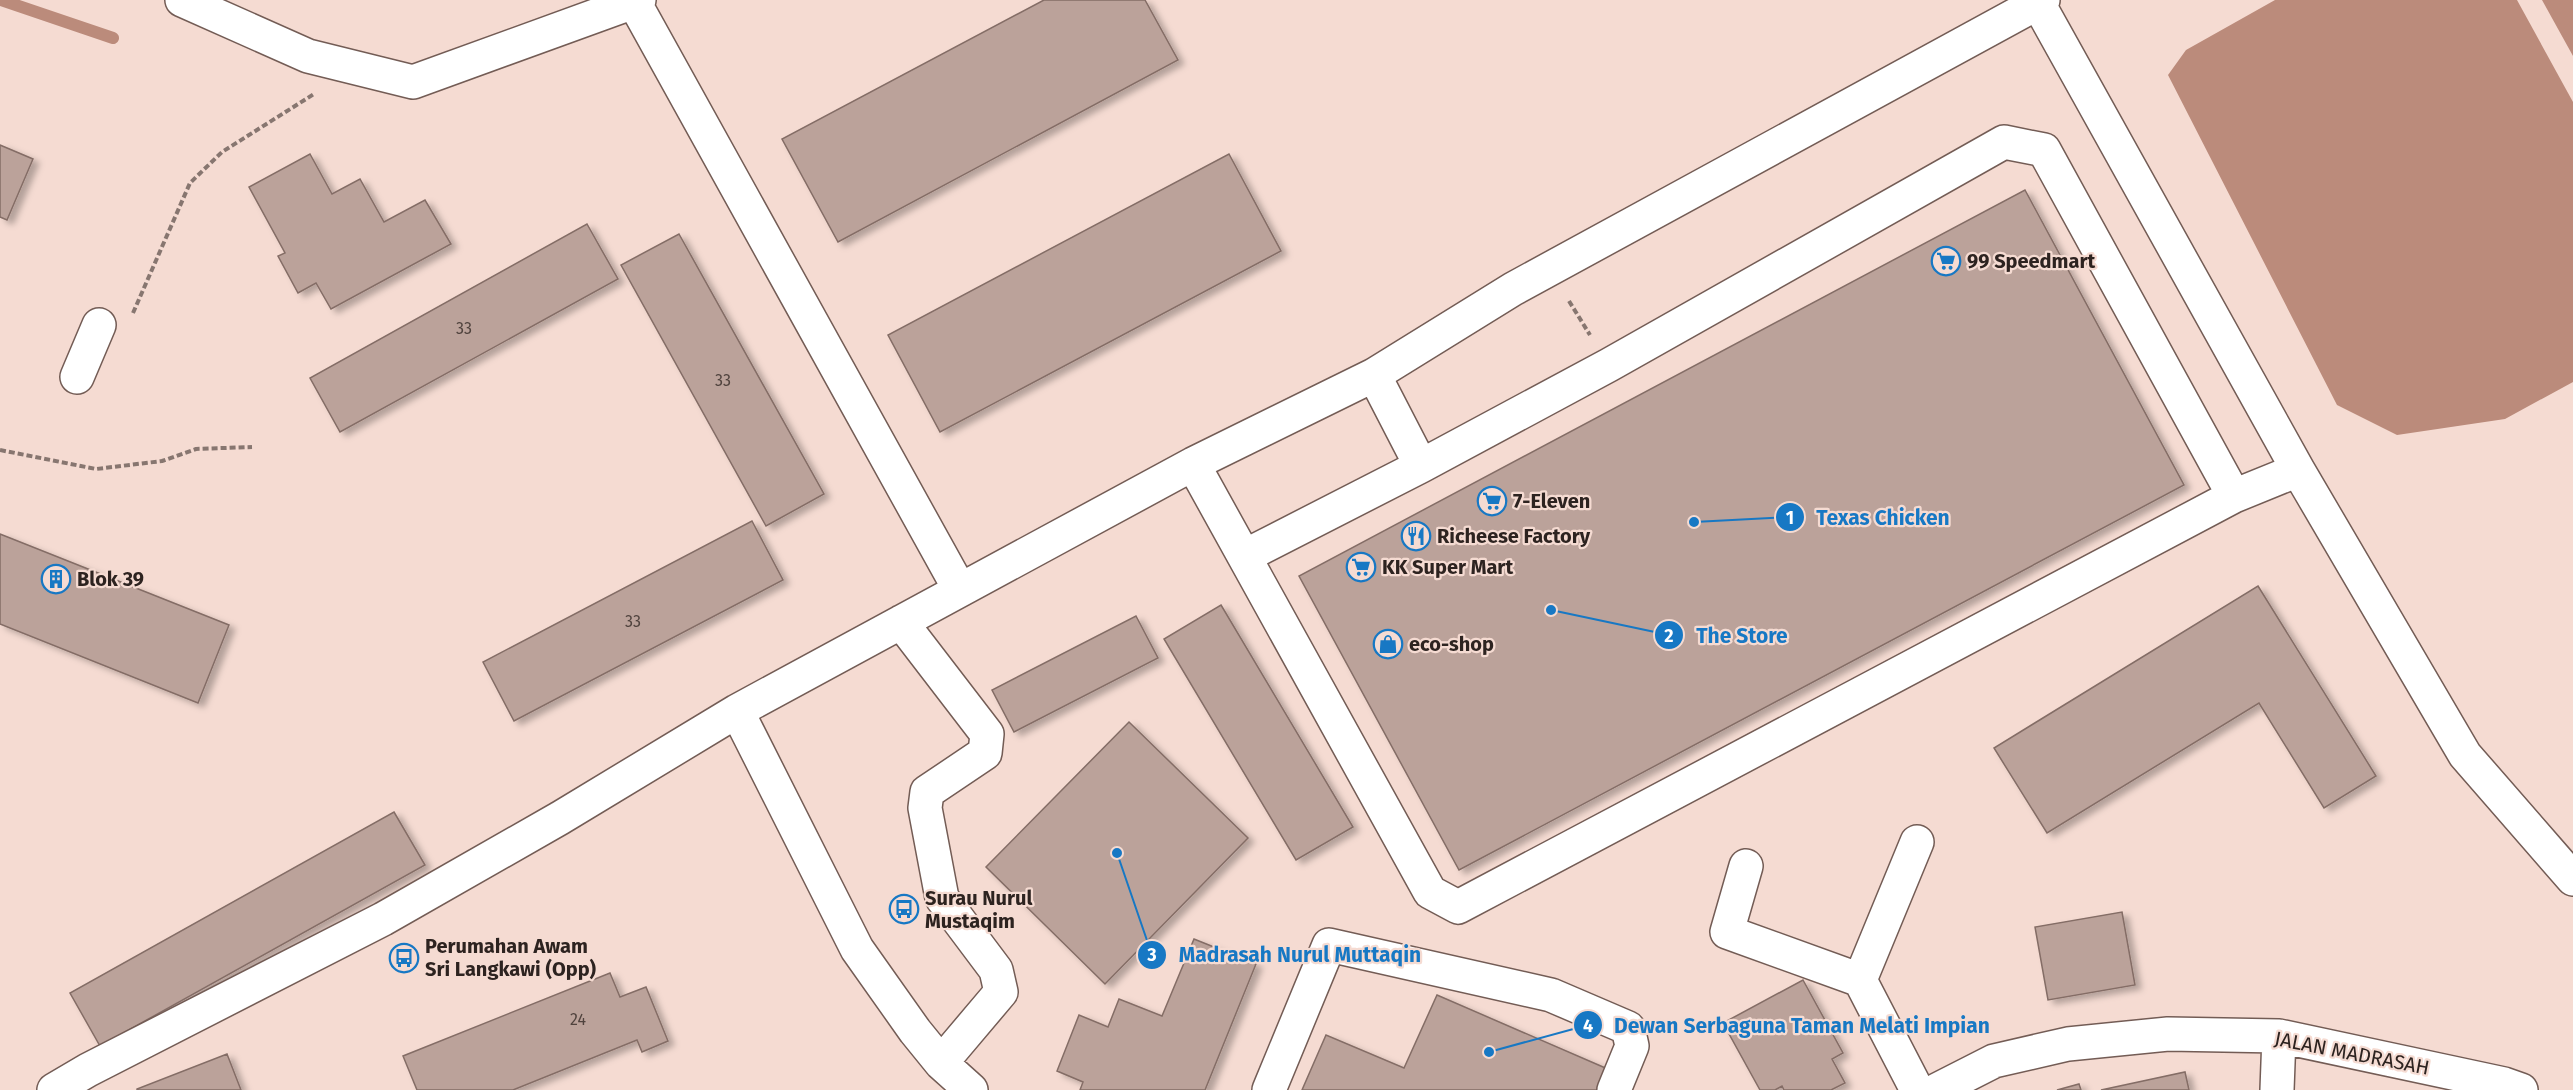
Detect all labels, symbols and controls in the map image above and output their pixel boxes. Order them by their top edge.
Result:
supermarket icon: 99 Speedmart [1930,245,1962,277]
place label: 99 Speedmart [1967,249,2095,273]
house number: 33 [456,319,472,338]
house number: 33 [715,371,731,390]
supermarket icon: 7-Eleven [1476,485,1508,517]
place label: 7-Eleven [1513,489,1590,513]
callout: Texas Chicken [1775,498,1962,537]
text: Texas Chicken [1816,505,1950,531]
text: 1 [1786,507,1794,529]
restaurant icon: Richeese Factory [1400,520,1432,552]
place label: Richeese Factory [1437,524,1591,548]
supermarket icon: KK Super Mart [1345,551,1377,583]
place label: KK Super Mart [1382,555,1513,579]
building icon: Blok 39 [40,563,72,595]
place label: Blok 39 [77,567,144,591]
house number: 33 [625,612,641,631]
callout: The Store [1654,616,1799,655]
text: The Store [1696,623,1788,649]
text: 2 [1664,625,1674,647]
shop icon: eco-shop [1372,628,1404,660]
place label: eco-shop [1409,632,1494,656]
place label: Surau Nurul Mustaqim [925,886,1032,933]
bus stop icon: Surau Nurul Mustaqim [888,893,920,925]
place label: Perumahan Awam Sri Langkawi (Opp) [425,934,597,981]
callout: Madrasah Nurul Muttaqin [1137,935,1434,974]
bus stop icon: Perumahan Awam Sri Langkawi (Opp) [388,942,420,974]
text: Madrasah Nurul Muttaqin [1179,942,1421,968]
text: 3 [1146,944,1157,966]
callout: Dewan Serbaguna Taman Melati Impian [1573,1006,2002,1045]
house number: 24 [570,1010,586,1029]
text: Dewan Serbaguna Taman Melati Impian [1614,1013,1990,1039]
text: 4 [1583,1015,1593,1037]
street label: JALAN MADRASAH [2273,1026,2431,1080]

